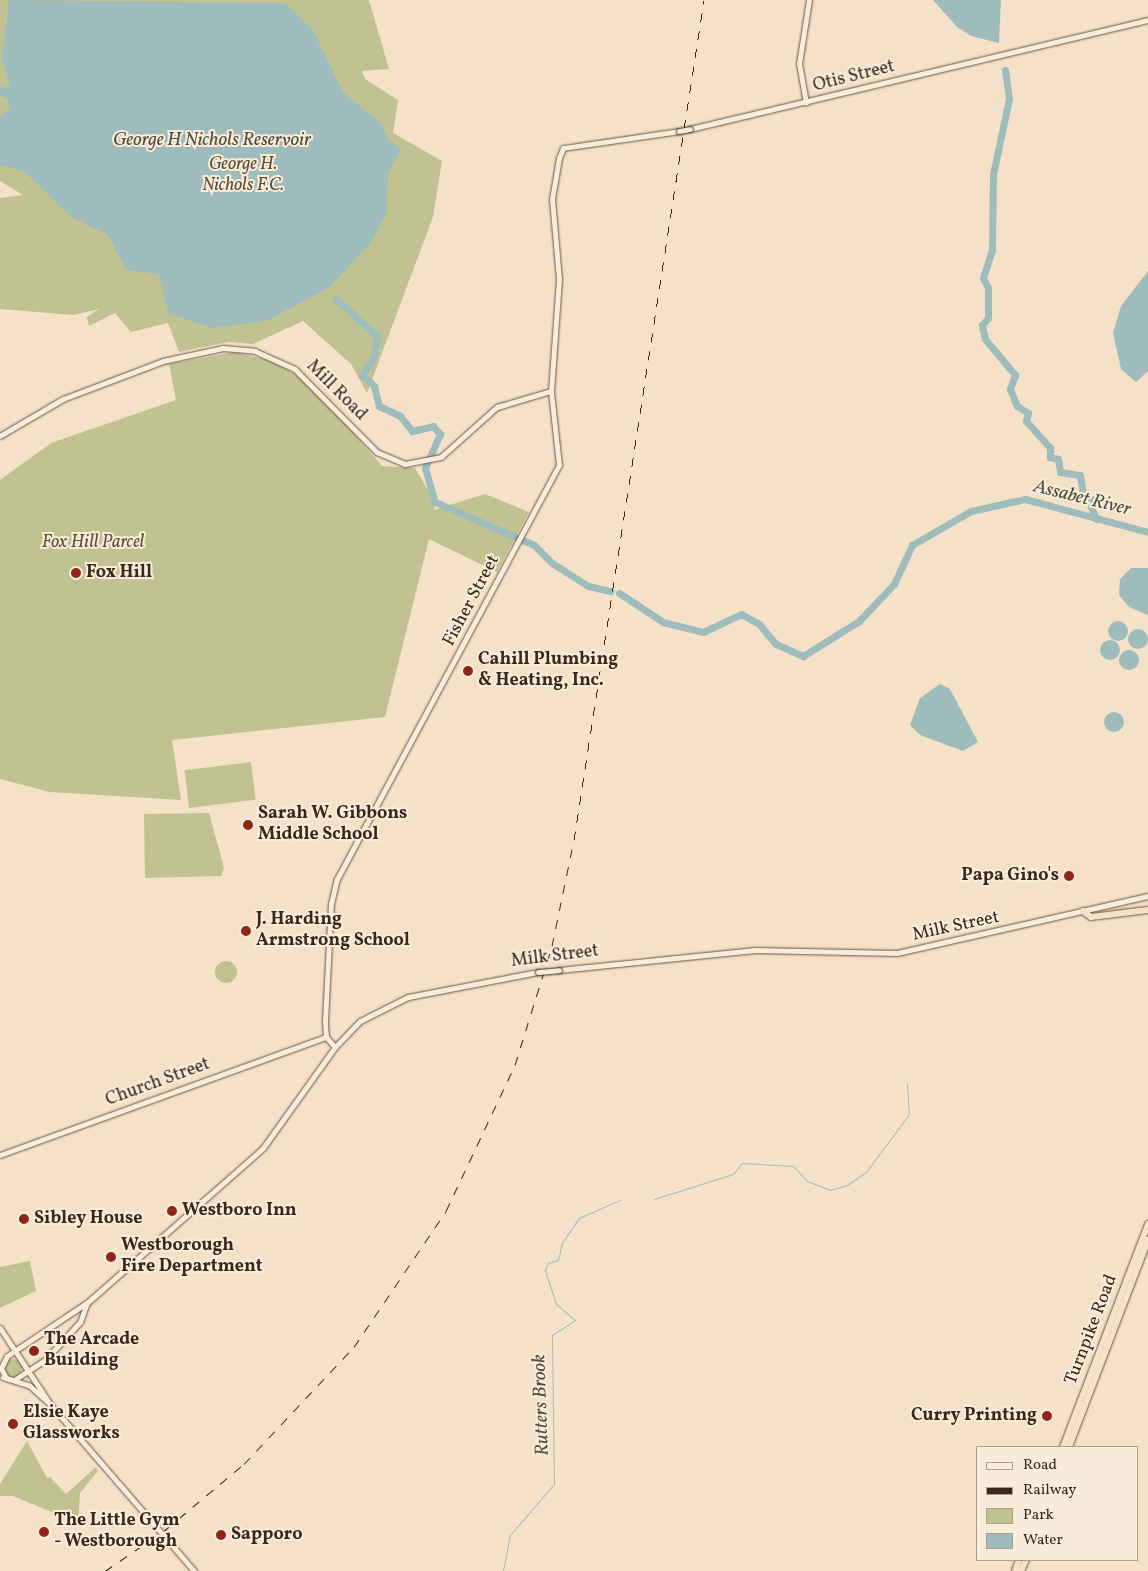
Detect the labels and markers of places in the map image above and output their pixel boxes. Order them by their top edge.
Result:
place label: Fox Hill [86,562,152,584]
marker: Fox Hill [70,567,82,579]
place label: Cahill Plumbing & Heating, Inc. [478,650,618,692]
marker: Cahill Plumbing & Heating, Inc. [462,665,474,677]
place label: Sarah W. Gibbons Middle School [258,804,408,846]
marker: Sarah W. Gibbons Middle School [242,819,254,831]
place label: Papa Gino's [961,865,1059,887]
marker: Papa Gino's [1063,870,1075,882]
place label: J. Harding Armstrong School [256,910,410,952]
marker: J. Harding Armstrong School [240,925,252,937]
place label: Westboro Inn [182,1200,297,1222]
marker: Westboro Inn [166,1205,178,1217]
place label: Sibley House [34,1208,143,1230]
marker: Sibley House [18,1213,30,1225]
place label: Westborough Fire Department [121,1236,262,1278]
marker: Westborough Fire Department [105,1251,117,1263]
place label: The Arcade Building [44,1330,139,1372]
marker: The Arcade Building [28,1345,40,1357]
place label: Elsie Kaye Glassworks [23,1403,120,1446]
place label: Curry Printing [911,1405,1037,1427]
marker: Curry Printing [1041,1410,1053,1422]
marker: Elsie Kaye Glassworks [7,1418,19,1430]
place label: The Little Gym - Westborough [54,1511,180,1554]
place label: Sapporo [231,1524,302,1546]
marker: The Little Gym - Westborough [38,1526,50,1538]
marker: Sapporo [215,1529,227,1541]

